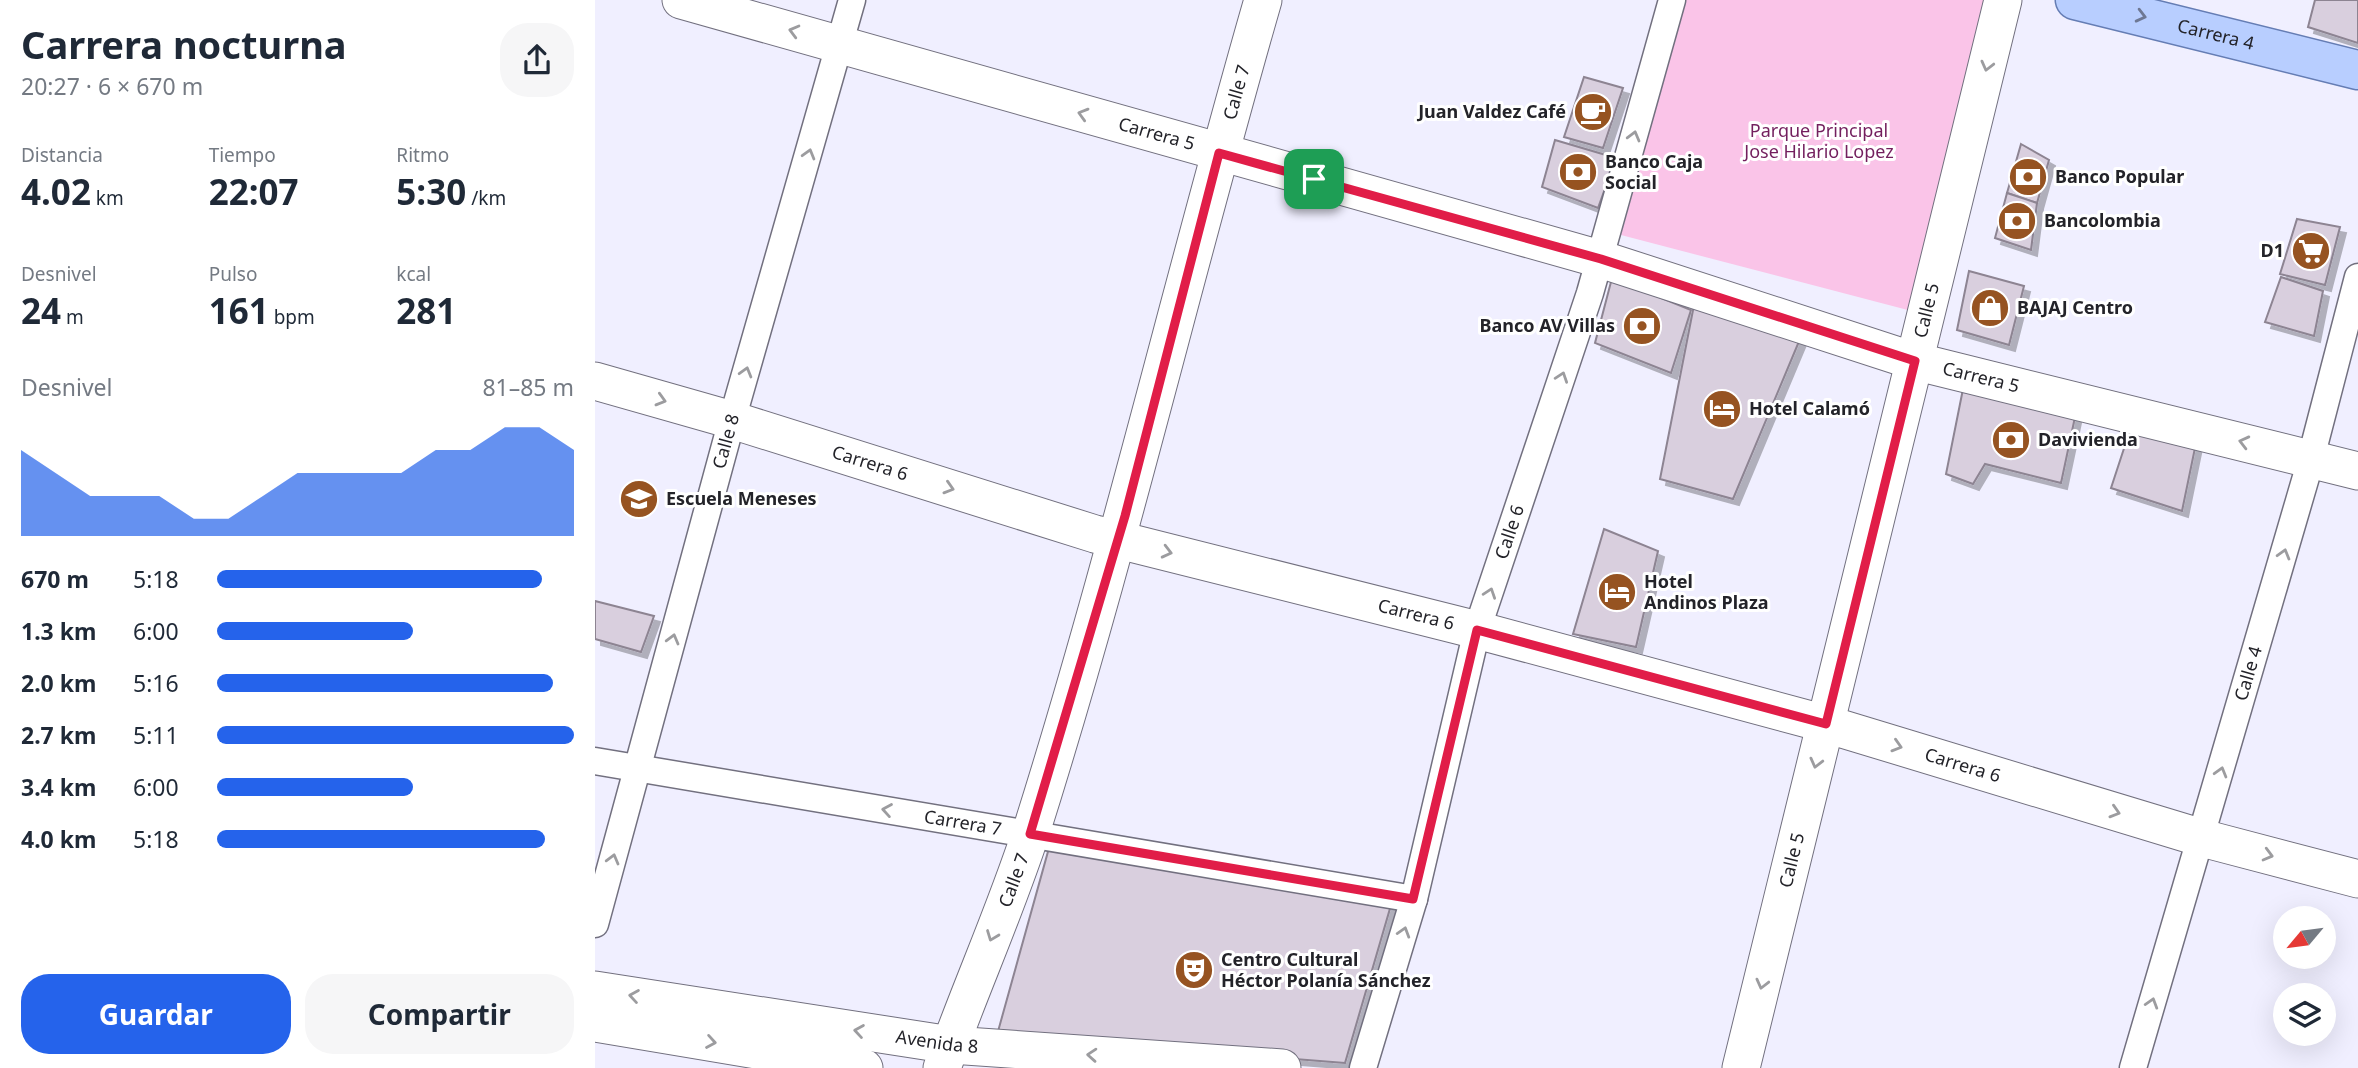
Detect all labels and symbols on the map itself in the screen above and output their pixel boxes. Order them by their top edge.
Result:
one-way arrow [2135,8,2147,22]
street label: Carrera 4 [2175,13,2257,55]
one-way arrow [788,25,800,39]
one-way arrow [1981,60,1995,72]
street label: Calle 7 [1217,62,1255,122]
cafe icon: Juan Valdez Café [1572,91,1614,133]
place label: Juan Valdez Café [1416,99,1566,123]
one-way arrow [1077,107,1089,122]
street label: Carrera 5 [1116,111,1198,155]
park label: Parque Principal Jose Hilario Lopez [1742,118,1894,163]
one-way arrow [1626,130,1641,142]
one-way arrow [800,148,815,160]
pin [1284,149,1344,209]
place label: Banco Caja Social [1605,149,1703,194]
bank icon: Banco Caja Social [1557,151,1599,193]
bank icon: Banco Popular [2007,156,2049,198]
place label: Banco Popular [2055,164,2184,188]
bank icon: Bancolombia [1996,200,2038,242]
place label: Bancolombia [2044,208,2161,232]
supermarket icon: D1 [2290,230,2332,272]
place label: D1 [2261,238,2284,262]
street label: Calle 5 [1908,280,1944,340]
shop icon: BAJAJ Centro [1969,287,2011,329]
place label: BAJAJ Centro [2017,295,2133,319]
bank icon: Banco AV Villas [1621,305,1663,347]
place label: Banco AV Villas [1480,313,1615,337]
street label: Carrera 5 [1940,356,2022,398]
one-way arrow [738,367,752,379]
one-way arrow [1554,372,1568,384]
hotel icon: Hotel Calamó [1701,388,1743,430]
one-way arrow [655,391,667,406]
place label: Hotel Calamó [1749,396,1870,420]
street label: Calle 8 [706,411,744,471]
bank icon: Davivienda [1990,419,2032,461]
place label: Davivienda [2038,427,2138,451]
one-way arrow [2239,436,2251,450]
street label: Carrera 6 [829,439,911,486]
school or university icon: Escuela Meneses [618,478,660,520]
one-way arrow [942,479,954,494]
place label: Escuela Meneses [666,486,817,510]
street label: Calle 6 [1489,502,1529,562]
one-way arrow [1161,544,1173,558]
one-way arrow [2275,548,2290,560]
place label: Hotel Andinos Plaza [1644,569,1769,614]
hotel icon: Hotel Andinos Plaza [1596,571,1638,613]
one-way arrow [1481,587,1496,599]
street label: Carrera 6 [1375,593,1457,635]
one-way arrow [665,633,679,645]
street label: Calle 4 [2228,643,2267,703]
one-way arrow [1890,738,1903,752]
street label: Carrera 6 [1922,742,2004,787]
one-way arrow [1810,757,1824,769]
one-way arrow [2212,766,2227,778]
one-way arrow [881,803,893,818]
one-way arrow [2109,803,2121,818]
street label: Carrera 7 [922,804,1004,840]
street label: Calle 5 [1773,830,1809,890]
one-way arrow [2261,847,2273,861]
street label: Calle 7 [992,850,1034,911]
one-way arrow [605,853,620,865]
north arrow [2273,906,2336,970]
one-way arrow [1395,926,1410,938]
one-way arrow [986,929,1000,941]
place label: Centro Cultural Héctor Polanía Sánchez [1221,947,1431,992]
theatre icon: Centro Cultural Héctor Polanía Sánchez [1173,949,1215,991]
one-way arrow [1755,978,1770,990]
one-way arrow [628,989,640,1004]
one-way arrow [2144,997,2159,1009]
one-way arrow [853,1024,865,1039]
street label: Avenida 8 [894,1024,979,1058]
one-way arrow [705,1034,717,1049]
one-way arrow [1086,1047,1097,1062]

